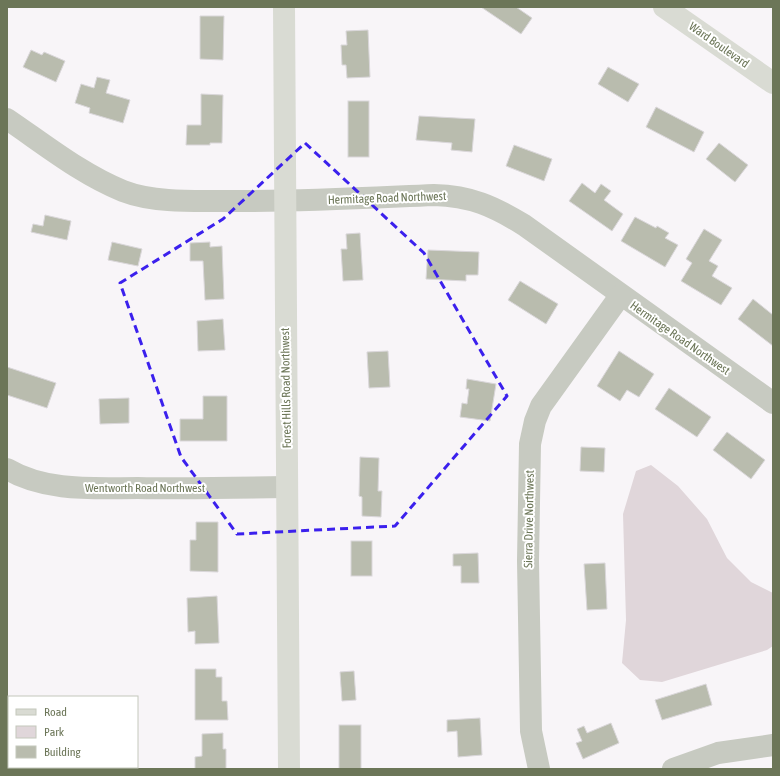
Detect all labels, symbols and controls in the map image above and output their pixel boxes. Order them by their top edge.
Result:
street label: Ward Boulevard [686,19,752,71]
street label: Hermitage Road Northwest [328,189,447,207]
street label: Hermitage Road Northwest [627,298,733,378]
street label: Forest Hills Road Northwest [278,327,294,448]
street label: Sierra Drive Northwest [521,469,537,568]
street label: Wentworth Road Northwest [85,481,206,495]
legend [8,696,138,768]
text: Road [44,705,67,719]
text: Park [44,725,65,739]
text: Building [44,745,82,759]

